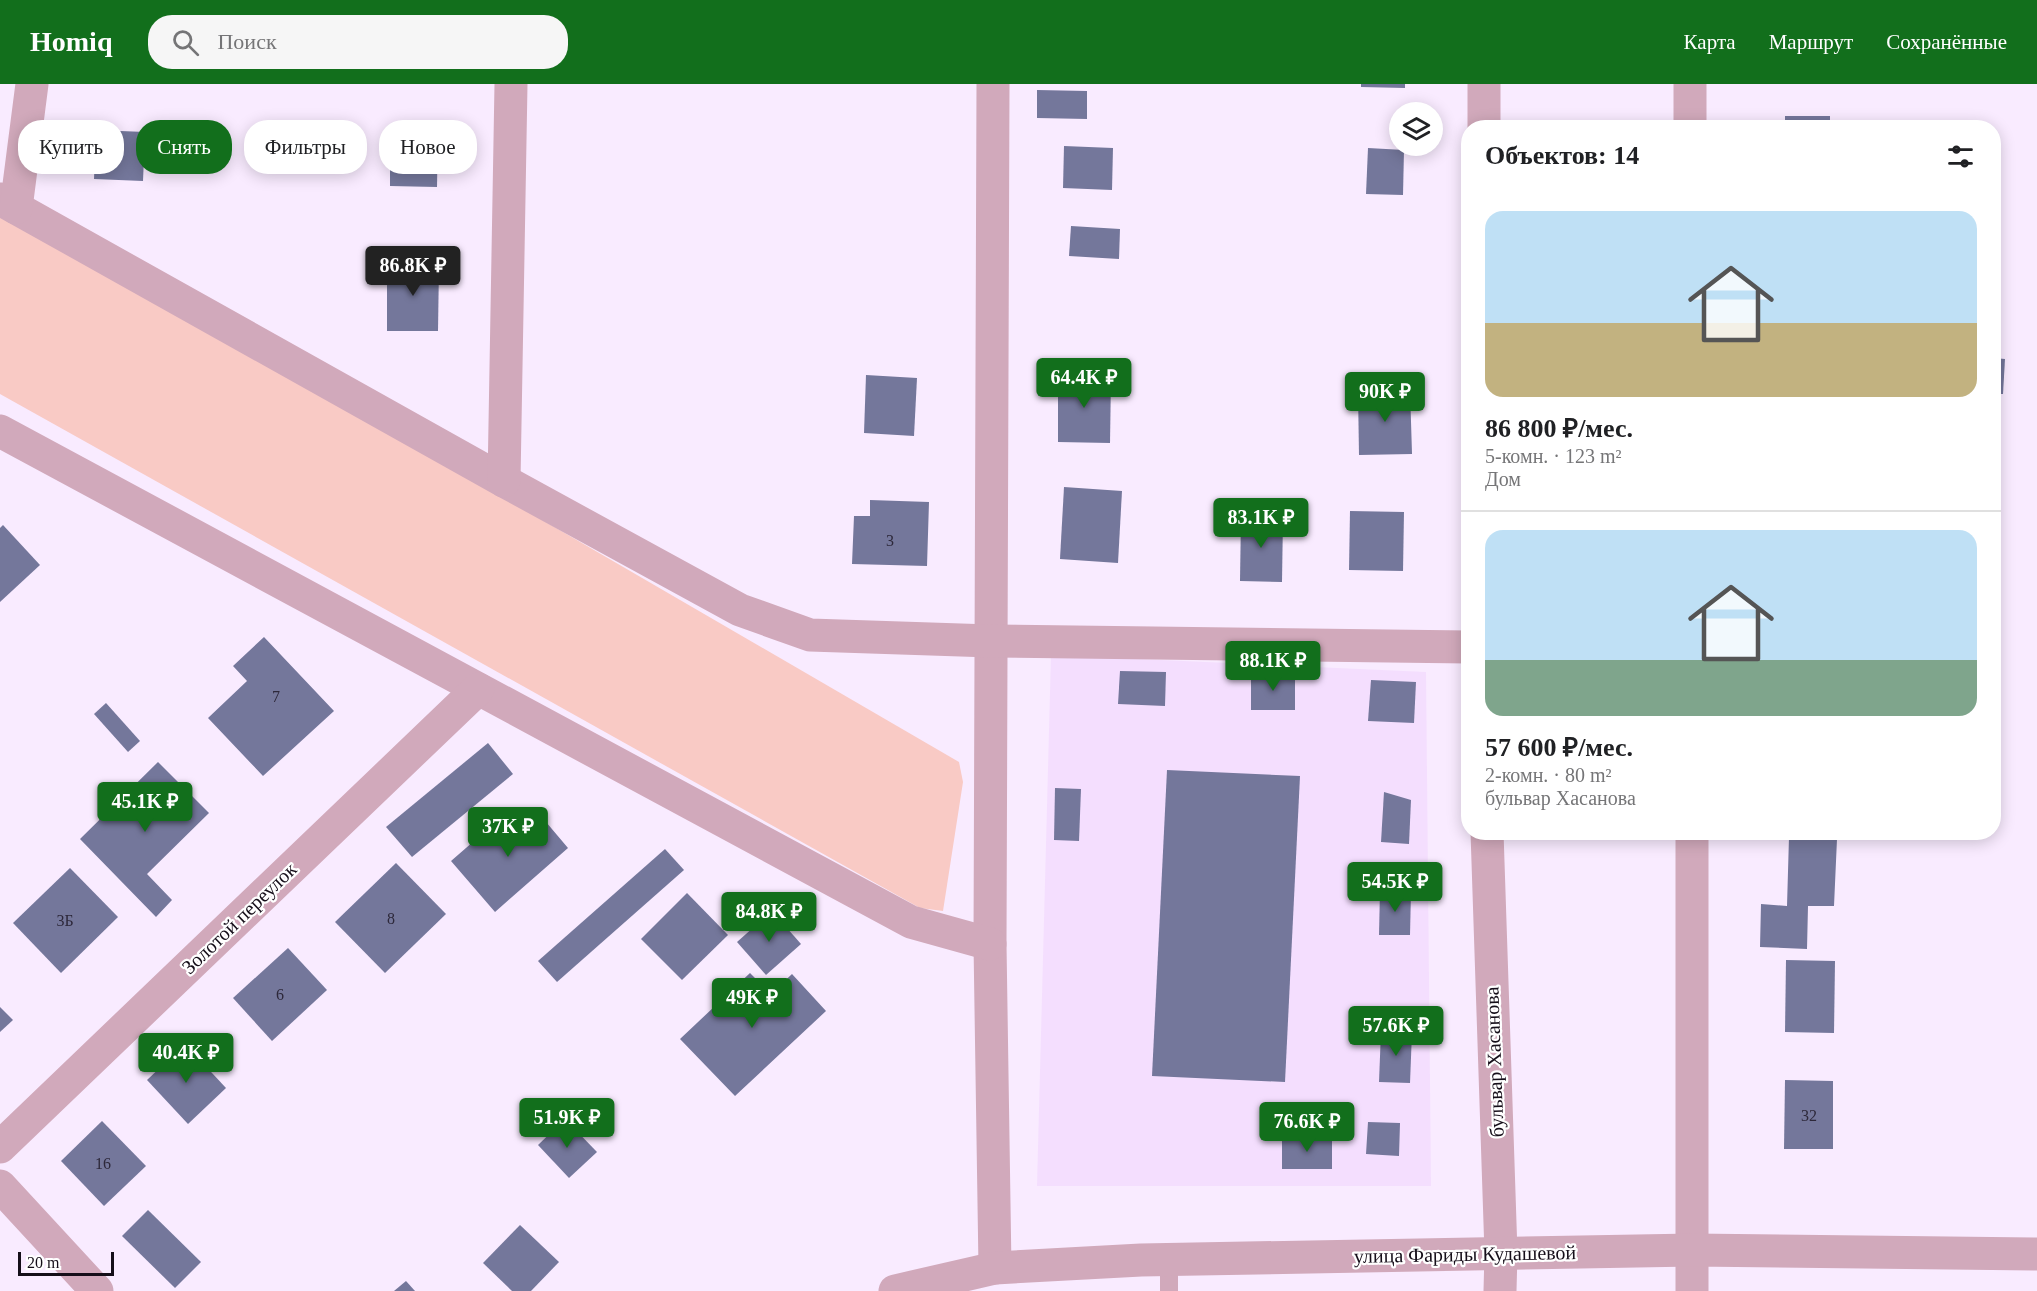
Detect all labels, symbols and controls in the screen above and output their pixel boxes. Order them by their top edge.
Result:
search box [148,15,568,69]
text: Homiq [30,26,112,57]
icon: search [169,26,202,59]
text: Поиск [217,29,277,54]
text: Карта [1684,30,1736,54]
text: Маршрут [1769,30,1853,54]
text: Сохранённые [1886,30,2007,54]
map controls [1389,102,1443,156]
button: layers [1389,102,1443,156]
chip: Купить [18,120,124,174]
chip: Снять [136,120,232,174]
chip: Фильтры [244,120,367,174]
chip: Новое [379,120,477,174]
icon: filters [1944,140,1977,173]
text: Объектов: 14 [1485,141,1639,170]
pin: 86.8K ₽ [358,246,468,297]
icon: home [1677,250,1785,358]
text: 86.8K ₽ [379,254,447,276]
pin: 64.4K ₽ [1029,358,1139,409]
text: 64.4K ₽ [1050,366,1118,388]
pin: 90K ₽ [1343,372,1427,423]
text: 90K ₽ [1359,380,1411,402]
text: 86 800 ₽/мес. [1485,414,1633,443]
text: 5-комн. · 123 m² [1485,445,1622,467]
text: Дом [1485,468,1521,490]
pin: 83.1K ₽ [1206,498,1316,549]
text: 83.1K ₽ [1227,506,1295,528]
house number: 3 [886,532,894,549]
icon: home [1677,569,1785,677]
pin: 88.1K ₽ [1218,641,1328,692]
text: 88.1K ₽ [1239,649,1307,671]
house number: 7 [272,688,280,705]
text: 57 600 ₽/мес. [1485,733,1633,762]
text: 2-комн. · 80 m² [1485,764,1612,786]
pin: 45.1K ₽ [90,782,200,833]
text: бульвар Хасанова [1485,787,1636,809]
text: 45.1K ₽ [111,790,179,812]
pin: 37K ₽ [466,807,550,858]
text: 37K ₽ [482,815,534,837]
street label: Золотой переулок [177,858,302,979]
pin: 54.5K ₽ [1340,862,1450,913]
text: 54.5K ₽ [1361,870,1429,892]
pin: 84.8K ₽ [714,892,824,943]
text: 84.8K ₽ [735,900,803,922]
house number: 8 [387,910,395,927]
house number: 3Б [56,912,74,929]
pin: 49K ₽ [710,978,794,1029]
house number: 6 [276,986,284,1003]
text: 49K ₽ [726,986,778,1008]
street label: бульвар Хасанова [1480,986,1509,1138]
pin: 57.6K ₽ [1341,1006,1451,1057]
text: 57.6K ₽ [1362,1014,1430,1036]
pin: 40.4K ₽ [131,1033,241,1084]
text: 40.4K ₽ [152,1041,220,1063]
pin: 51.9K ₽ [512,1098,622,1149]
pin: 76.6K ₽ [1252,1102,1362,1153]
text: 51.9K ₽ [533,1106,601,1128]
house number: 32 [1801,1107,1817,1124]
text: 76.6K ₽ [1273,1110,1341,1132]
house number: 16 [95,1155,111,1172]
street label: улица Фариды Кудашевой [1354,1241,1577,1268]
scale bar [18,1249,114,1276]
text: 20 m [27,1254,59,1271]

